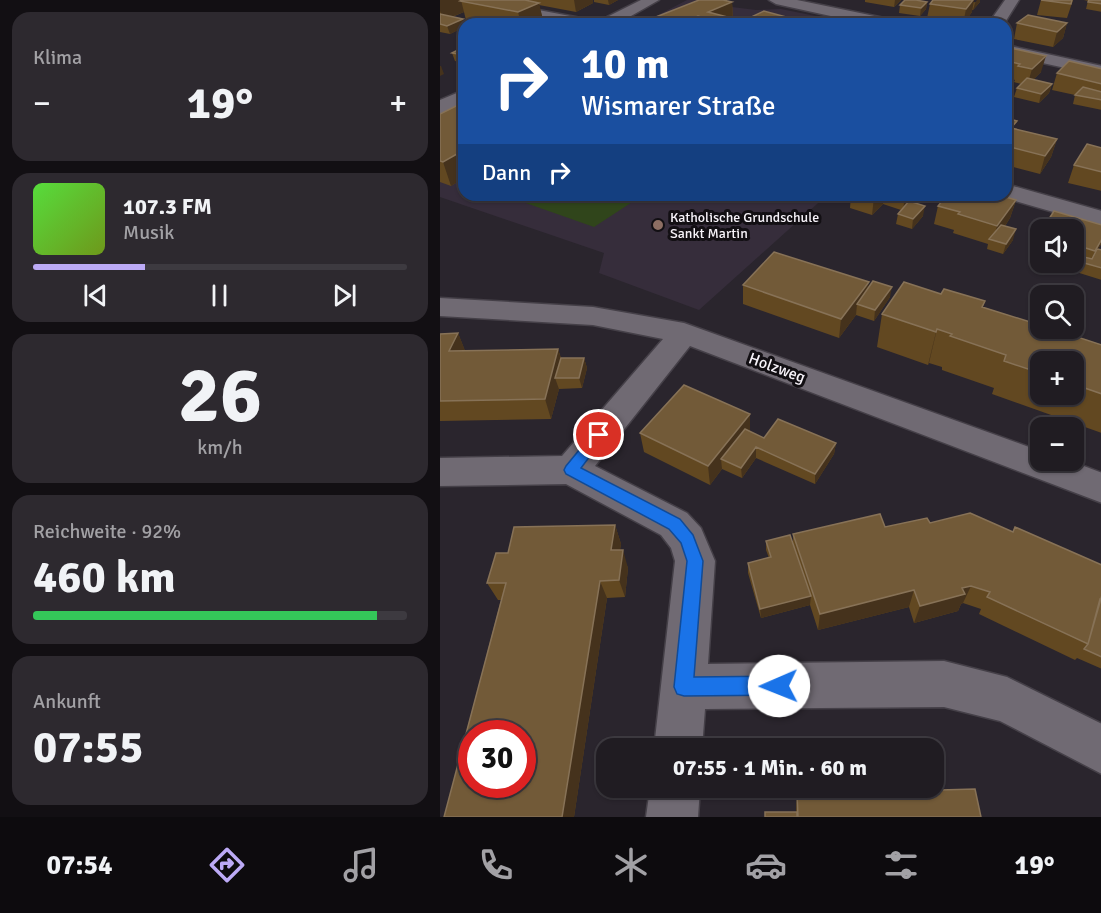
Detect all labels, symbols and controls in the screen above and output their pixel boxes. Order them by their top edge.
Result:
text: 10 m [581,39,670,90]
icon: right [482,42,560,120]
text: Klima [33,45,82,70]
text: 19° [187,76,253,131]
text: − [33,83,51,124]
text: + [389,83,407,124]
text: Wismarer Straße [581,90,775,123]
icon: right [543,156,576,189]
text: Dann [482,159,531,186]
text: 107.3 FM [123,193,212,220]
place label: Katholische Grundschule Sankt Martin [670,209,819,242]
marker: Katholische Grundschule Sankt Martin [651,218,665,232]
map controls [1030,219,1084,471]
button: sound [1030,219,1084,273]
text: Musik [123,220,174,245]
icon: previous [79,279,112,312]
icon: pause [203,279,236,312]
icon: next [328,279,361,312]
button: search [1030,285,1084,339]
text: 26 [178,348,262,444]
street label: Holzweg [746,349,808,387]
button: + [1030,351,1084,405]
pin [573,409,624,460]
button: − [1030,417,1084,471]
icon: arrive [582,418,615,451]
text: km/h [197,435,243,460]
text: Reichweite · 92% [33,519,181,544]
text: 460 km [33,550,176,605]
position arrow [747,654,811,718]
text: Ankunft [33,689,101,714]
text: 07:55 [33,720,143,775]
speed limit sign: 30 [458,720,536,798]
text: 07:55 · 1 Min. · 60 m [673,754,867,781]
icon: directions [206,844,248,886]
icon: music [340,844,382,886]
icon: phone [475,844,517,886]
icon: climate [610,844,652,886]
icon: car [745,844,787,886]
icon: filters [880,844,922,886]
text: 07:54 [46,849,113,882]
text: 19° [1015,849,1055,882]

